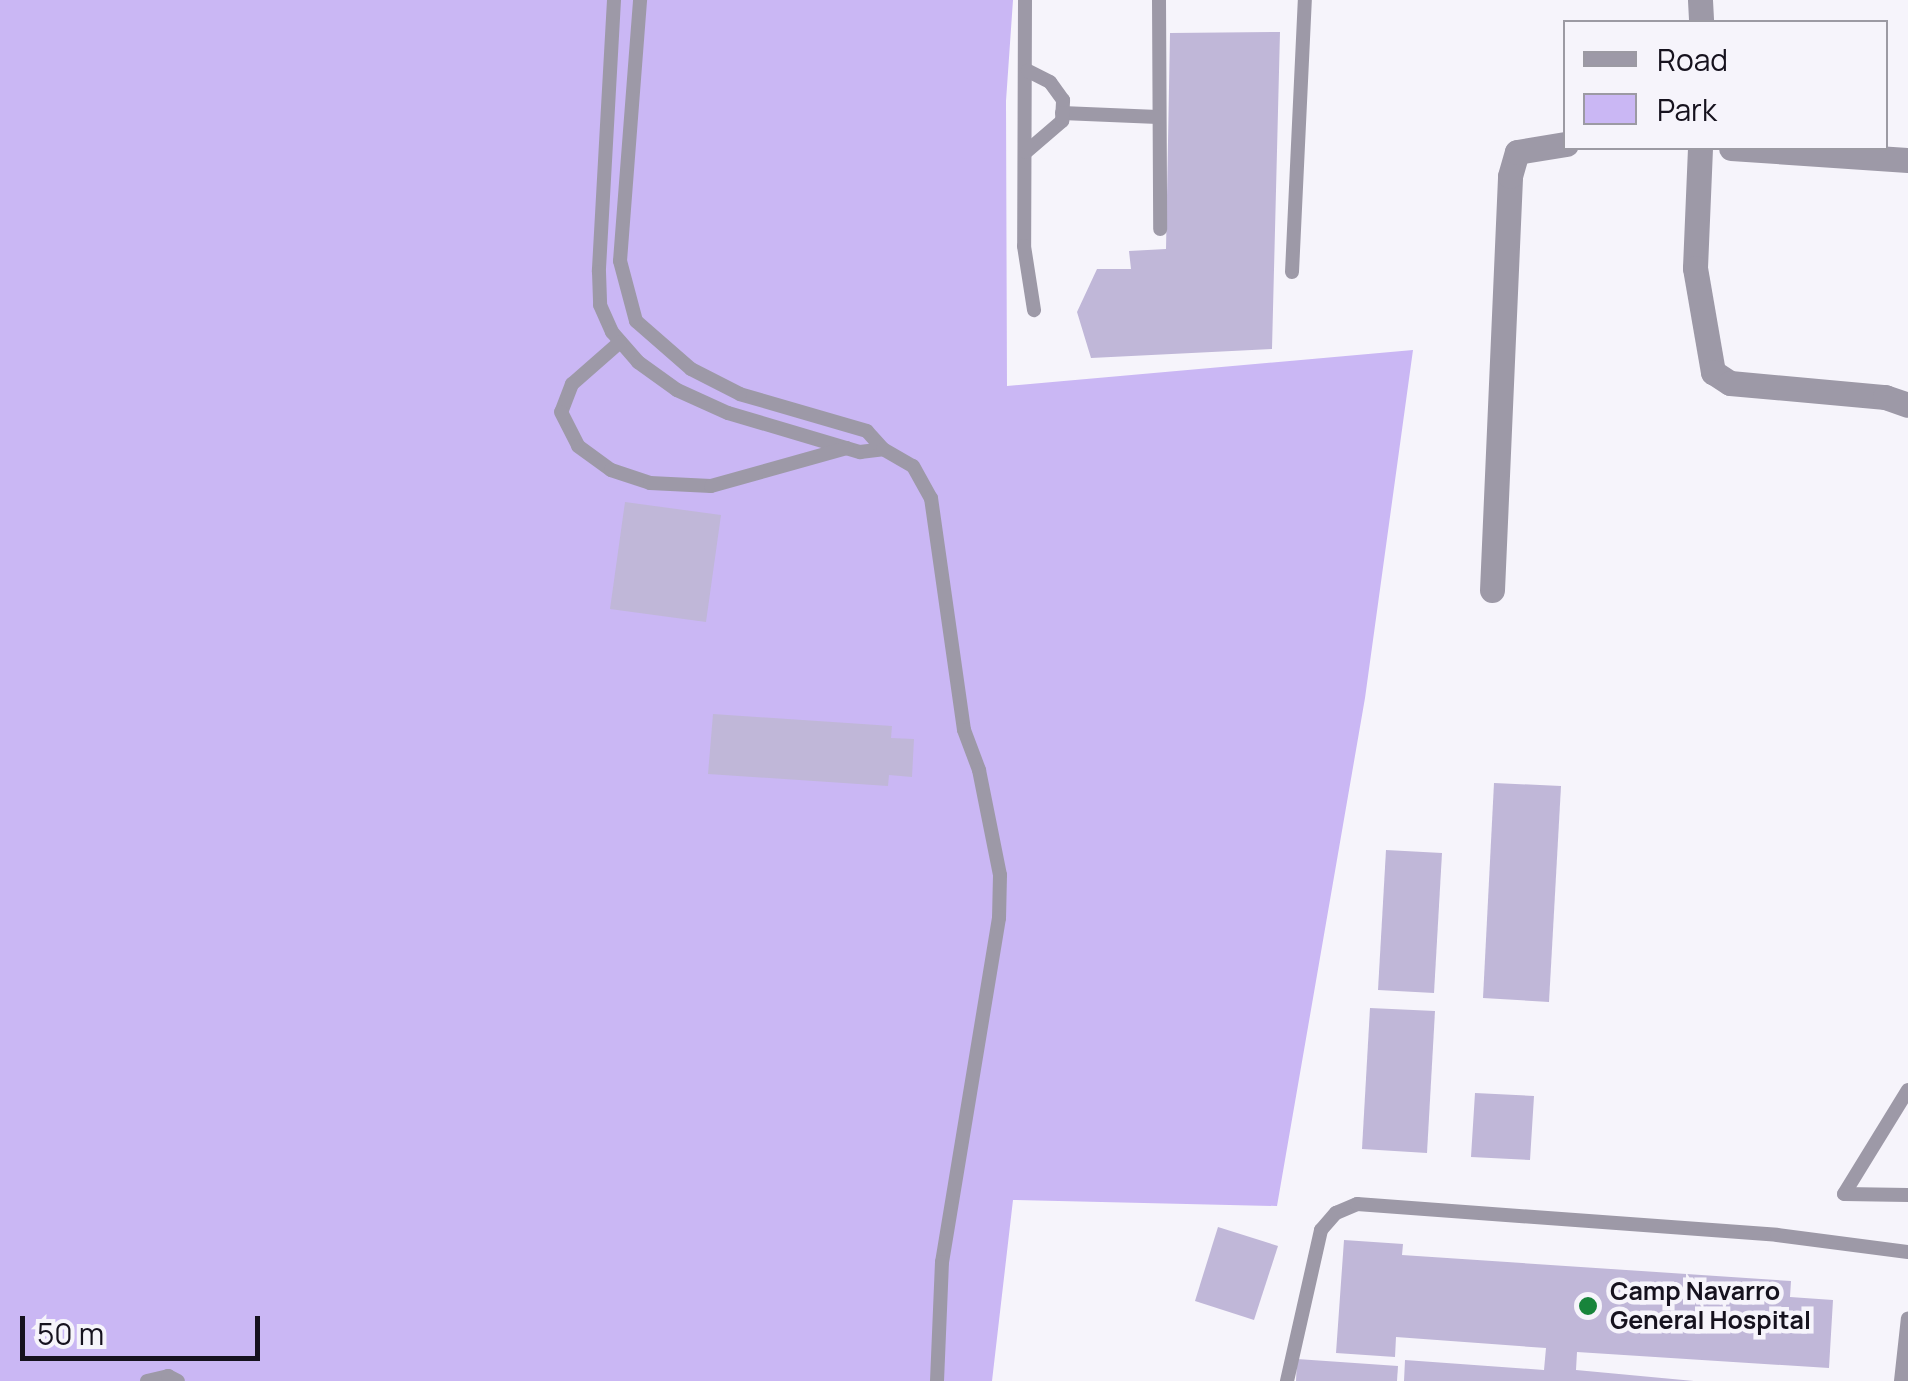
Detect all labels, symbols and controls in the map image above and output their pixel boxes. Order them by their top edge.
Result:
legend [1563,20,1888,150]
text: Road [1657,39,1728,80]
text: Park [1657,89,1717,130]
place label: Camp Navarro General Hospital [1610,1277,1811,1336]
marker: Camp Navarro General Hospital [1575,1293,1601,1319]
scale bar [25,1296,265,1358]
text: 50 m [37,1313,104,1354]

